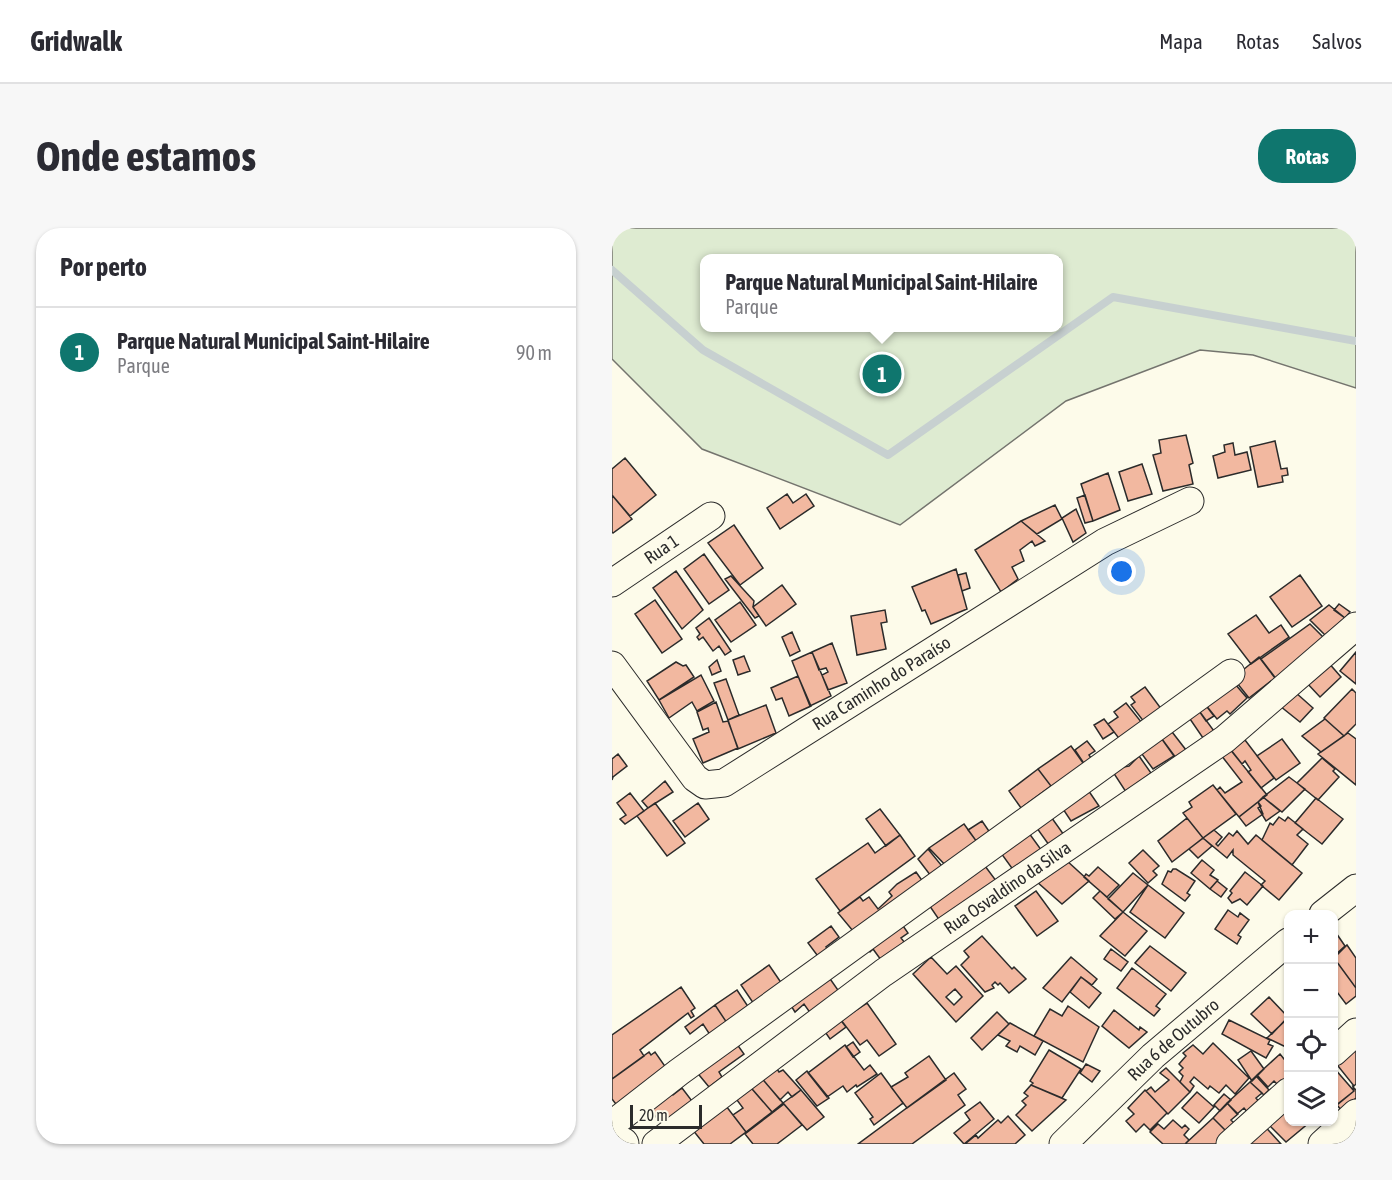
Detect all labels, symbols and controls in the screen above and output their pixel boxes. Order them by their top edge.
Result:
text: Gridwalk [30,25,122,57]
text: Mapa [1159,29,1203,53]
text: Rotas [1236,29,1279,53]
text: Salvos [1312,29,1362,53]
button: Rotas [1258,129,1356,183]
text: Onde estamos [36,132,256,180]
text: Por perto [60,252,147,282]
popup [700,254,1063,332]
text: Parque Natural Municipal Saint-Hilaire [725,269,1038,295]
text: Parque [725,295,778,318]
text: Parque Natural Municipal Saint-Hilaire [117,328,430,354]
text: 1 [75,341,84,364]
text: 90 m [516,341,552,364]
pin: 1 [862,352,902,396]
text: Parque [117,354,170,377]
street label: Rua 1 [640,530,683,568]
your location [1107,557,1136,586]
street label: Rua Caminho do Paraíso [808,631,954,734]
street label: Rua Osvaldino da Silva [940,837,1075,938]
map controls [1284,910,1338,1126]
button: + [1284,910,1338,964]
button: − [1284,964,1338,1018]
street label: Rua 6 de Outubro [1123,994,1223,1085]
button: locate [1284,1018,1338,1072]
button: layers [1284,1072,1338,1126]
scale bar [630,1102,702,1130]
text: 20 m [639,1106,668,1124]

